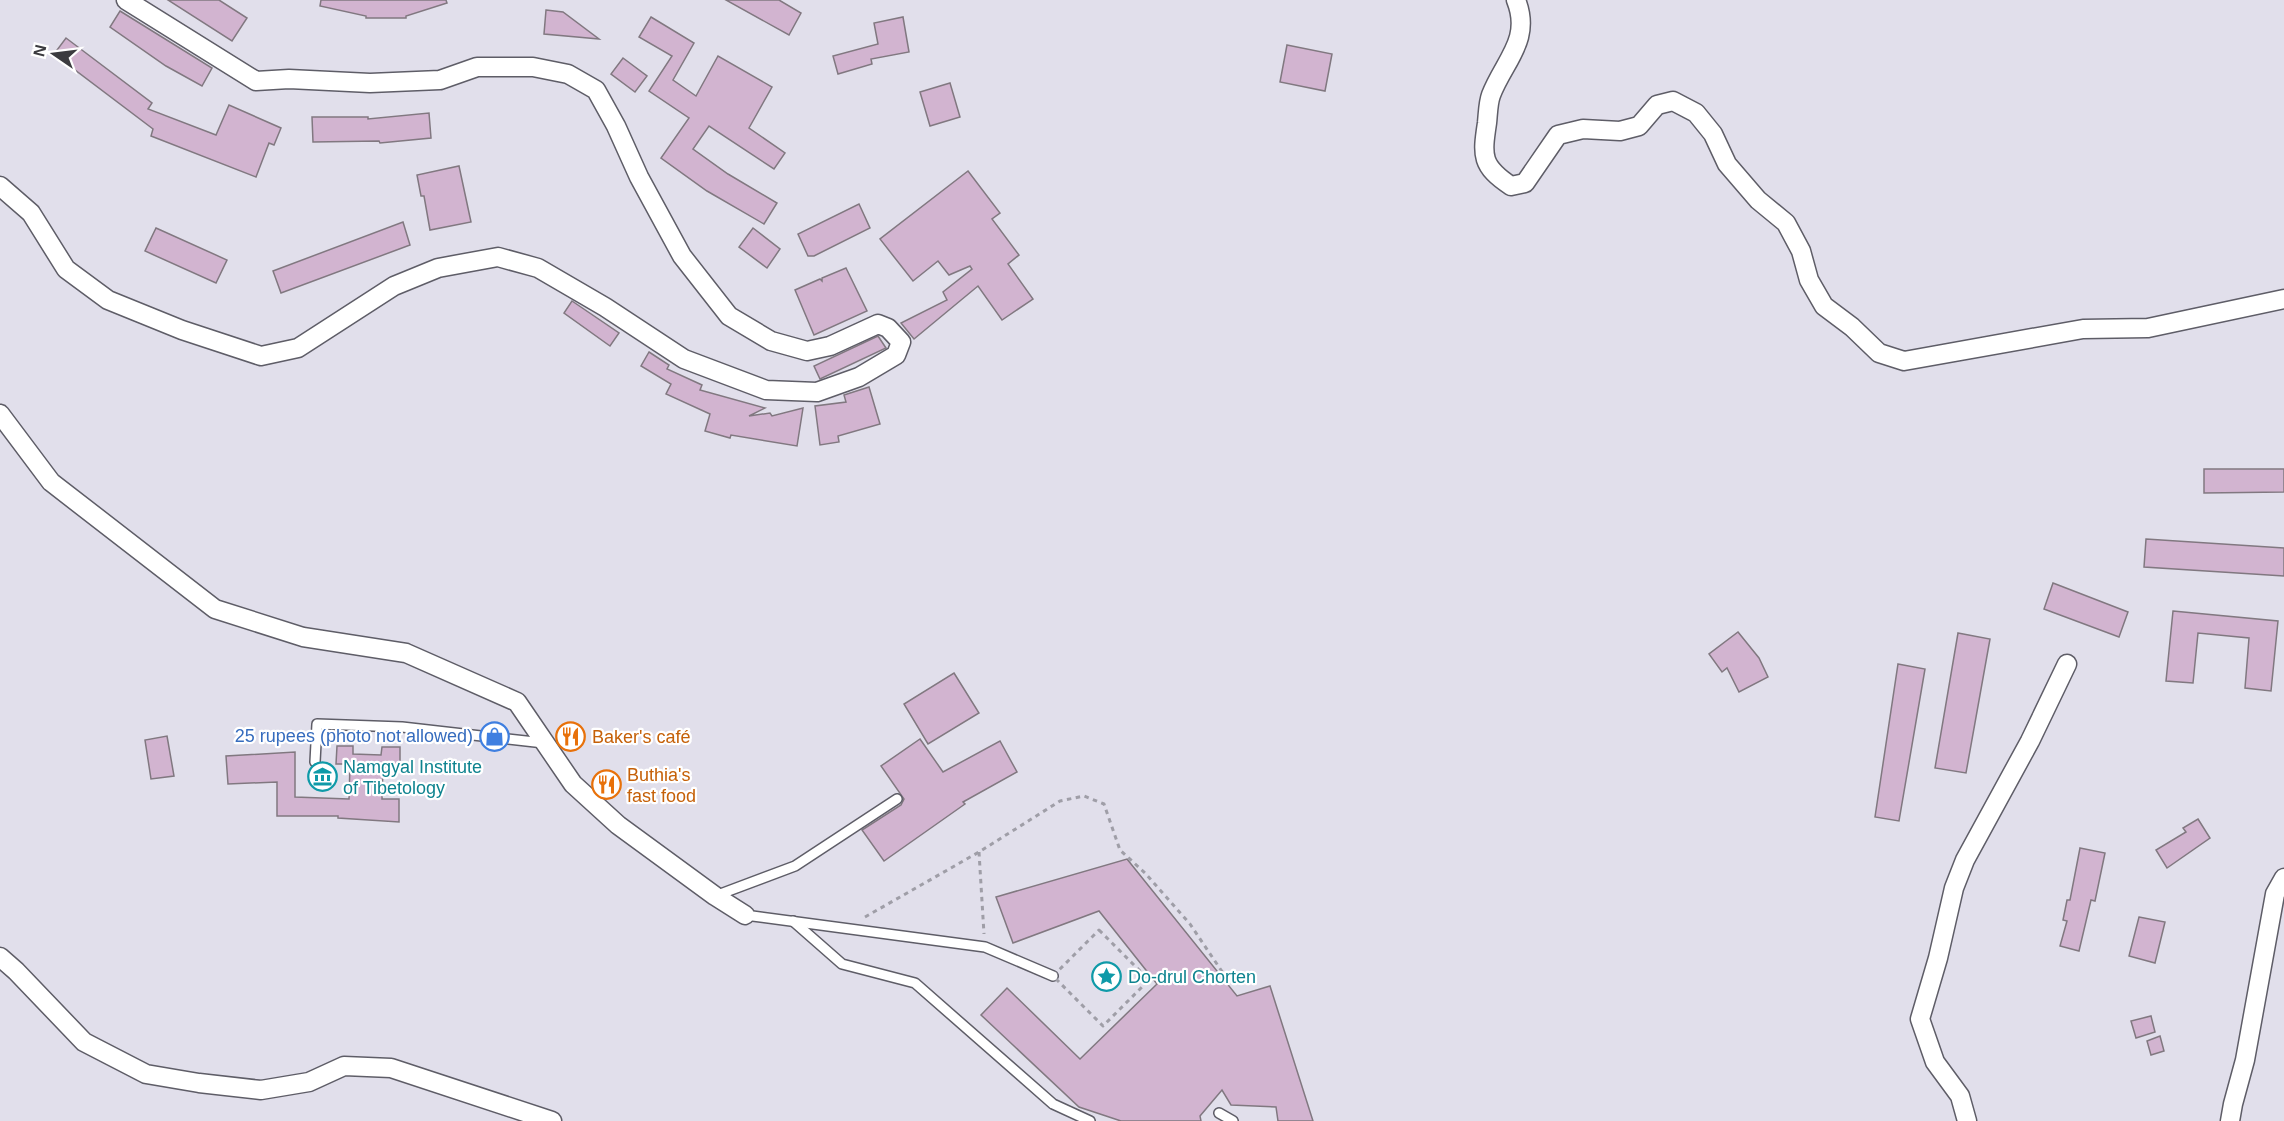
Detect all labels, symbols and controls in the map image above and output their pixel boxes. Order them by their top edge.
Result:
north arrow [24,24,84,84]
text: N [30,43,50,58]
shop icon: 25 rupees (photo not allowed) [478,720,510,752]
restaurant icon: Baker's café [555,721,587,753]
place label: 25 rupees (photo not allowed) [235,726,473,746]
place label: Baker's café [592,727,690,747]
place label: Namgyal Institute of Tibetology [343,757,482,798]
museum icon: Namgyal Institute of Tibetology [306,761,338,793]
place label: Buthia's fast food [627,765,696,806]
restaurant icon: Buthia's fast food [590,769,622,801]
place icon: Do-drul Chorten [1091,961,1123,993]
place label: Do-drul Chorten [1128,967,1256,987]

